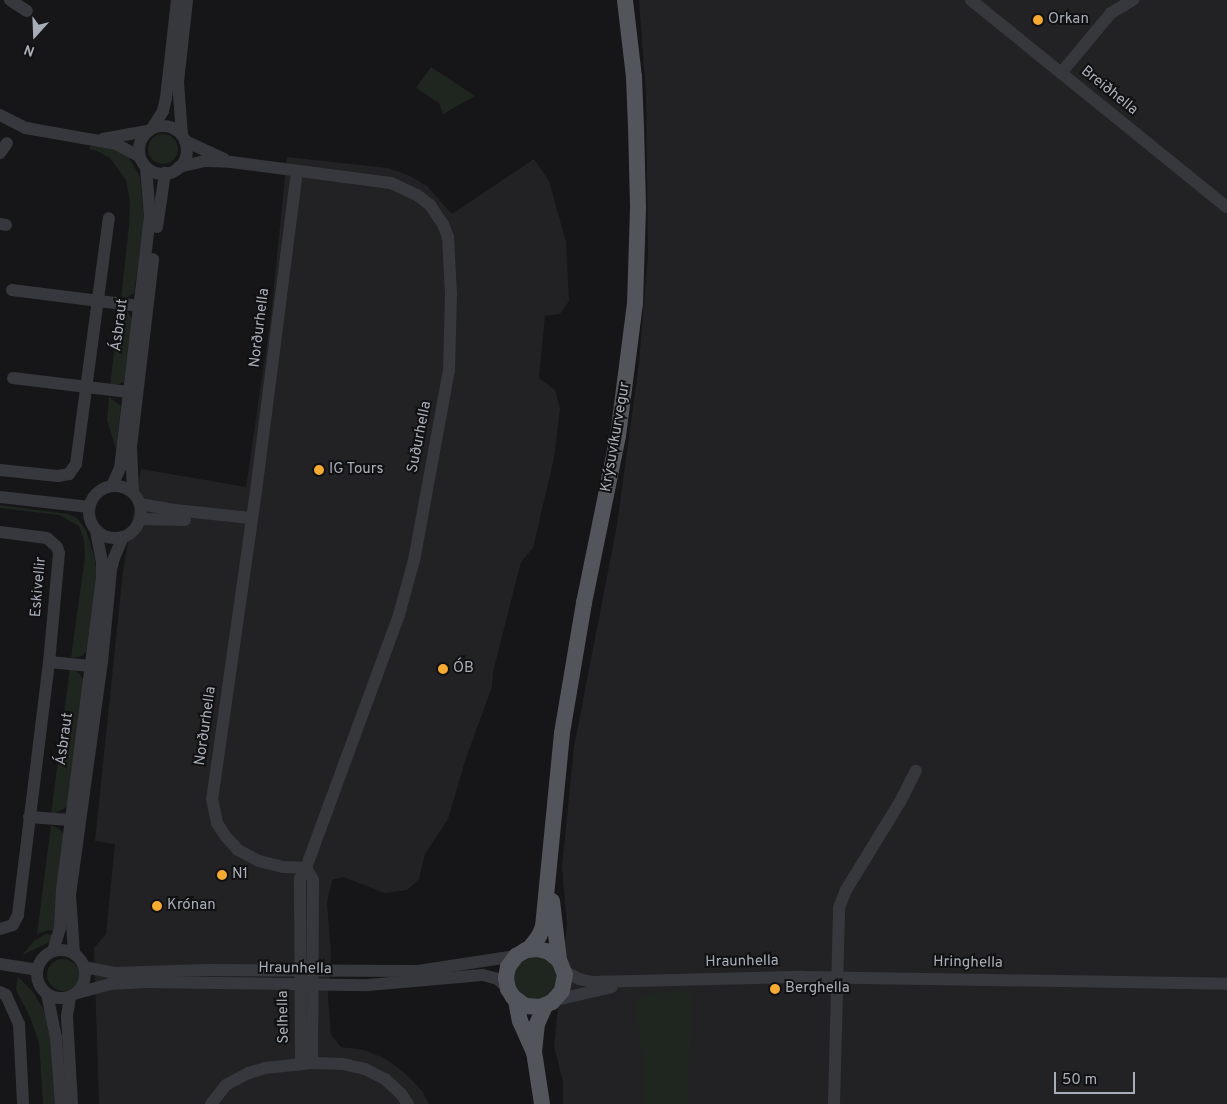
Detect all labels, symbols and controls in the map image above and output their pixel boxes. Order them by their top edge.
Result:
north arrow [10,10,60,60]
place label: Orkan [1048,11,1089,29]
marker: Orkan [1032,14,1044,26]
text: N [22,40,37,59]
street label: Breiðhella [1077,63,1141,119]
street label: Norðurhella [246,287,274,369]
street label: Ásbraut [108,298,132,352]
street label: Krýsuvíkurvegur [597,381,635,493]
street label: Suðurhella [404,400,436,474]
place label: IG Tours [329,461,384,479]
marker: IG Tours [313,464,325,476]
street label: Eskivellir [27,556,51,618]
place label: ÓB [453,660,474,678]
marker: ÓB [437,663,449,675]
street label: Norðurhella [192,685,220,767]
street label: Ásbraut [52,711,78,767]
place label: N1 [232,866,248,884]
marker: N1 [216,869,228,881]
place label: Krónan [167,897,216,915]
marker: Krónan [151,900,163,912]
street label: Hraunhella [705,952,779,972]
street label: Hringhella [933,953,1003,973]
street label: Hraunhella [258,959,332,979]
place label: Berghella [785,980,850,998]
marker: Berghella [769,983,781,995]
street label: Selhella [275,990,293,1044]
scale bar [1057,1062,1138,1094]
text: 50 m [1062,1071,1097,1090]

